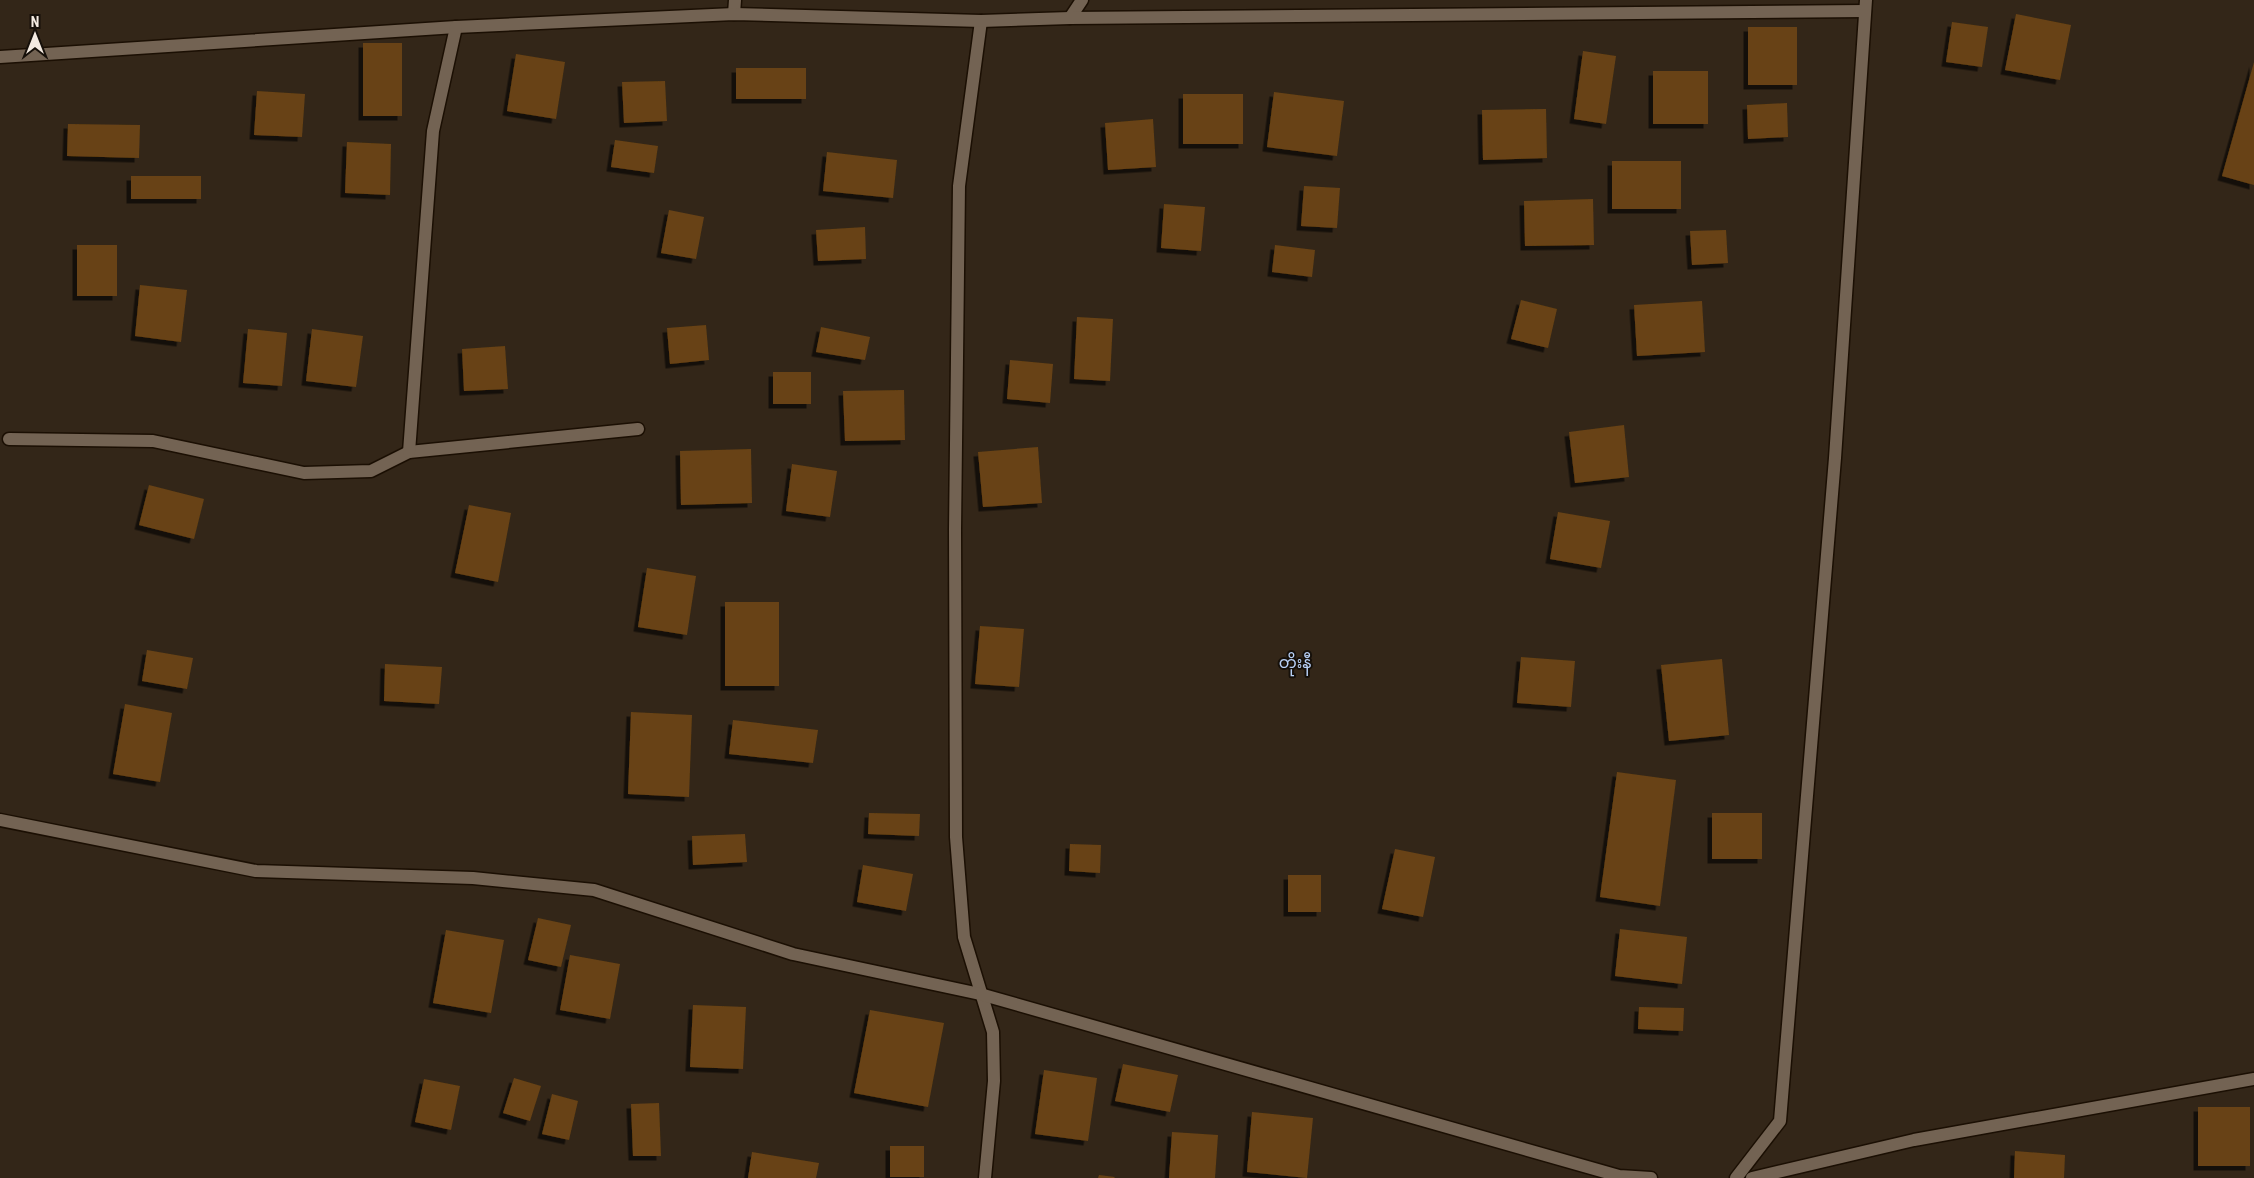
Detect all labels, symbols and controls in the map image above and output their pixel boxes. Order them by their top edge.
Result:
north arrow [10,10,60,60]
text: N [31,14,39,30]
district label: တိုးနီ [1279,652,1311,677]

